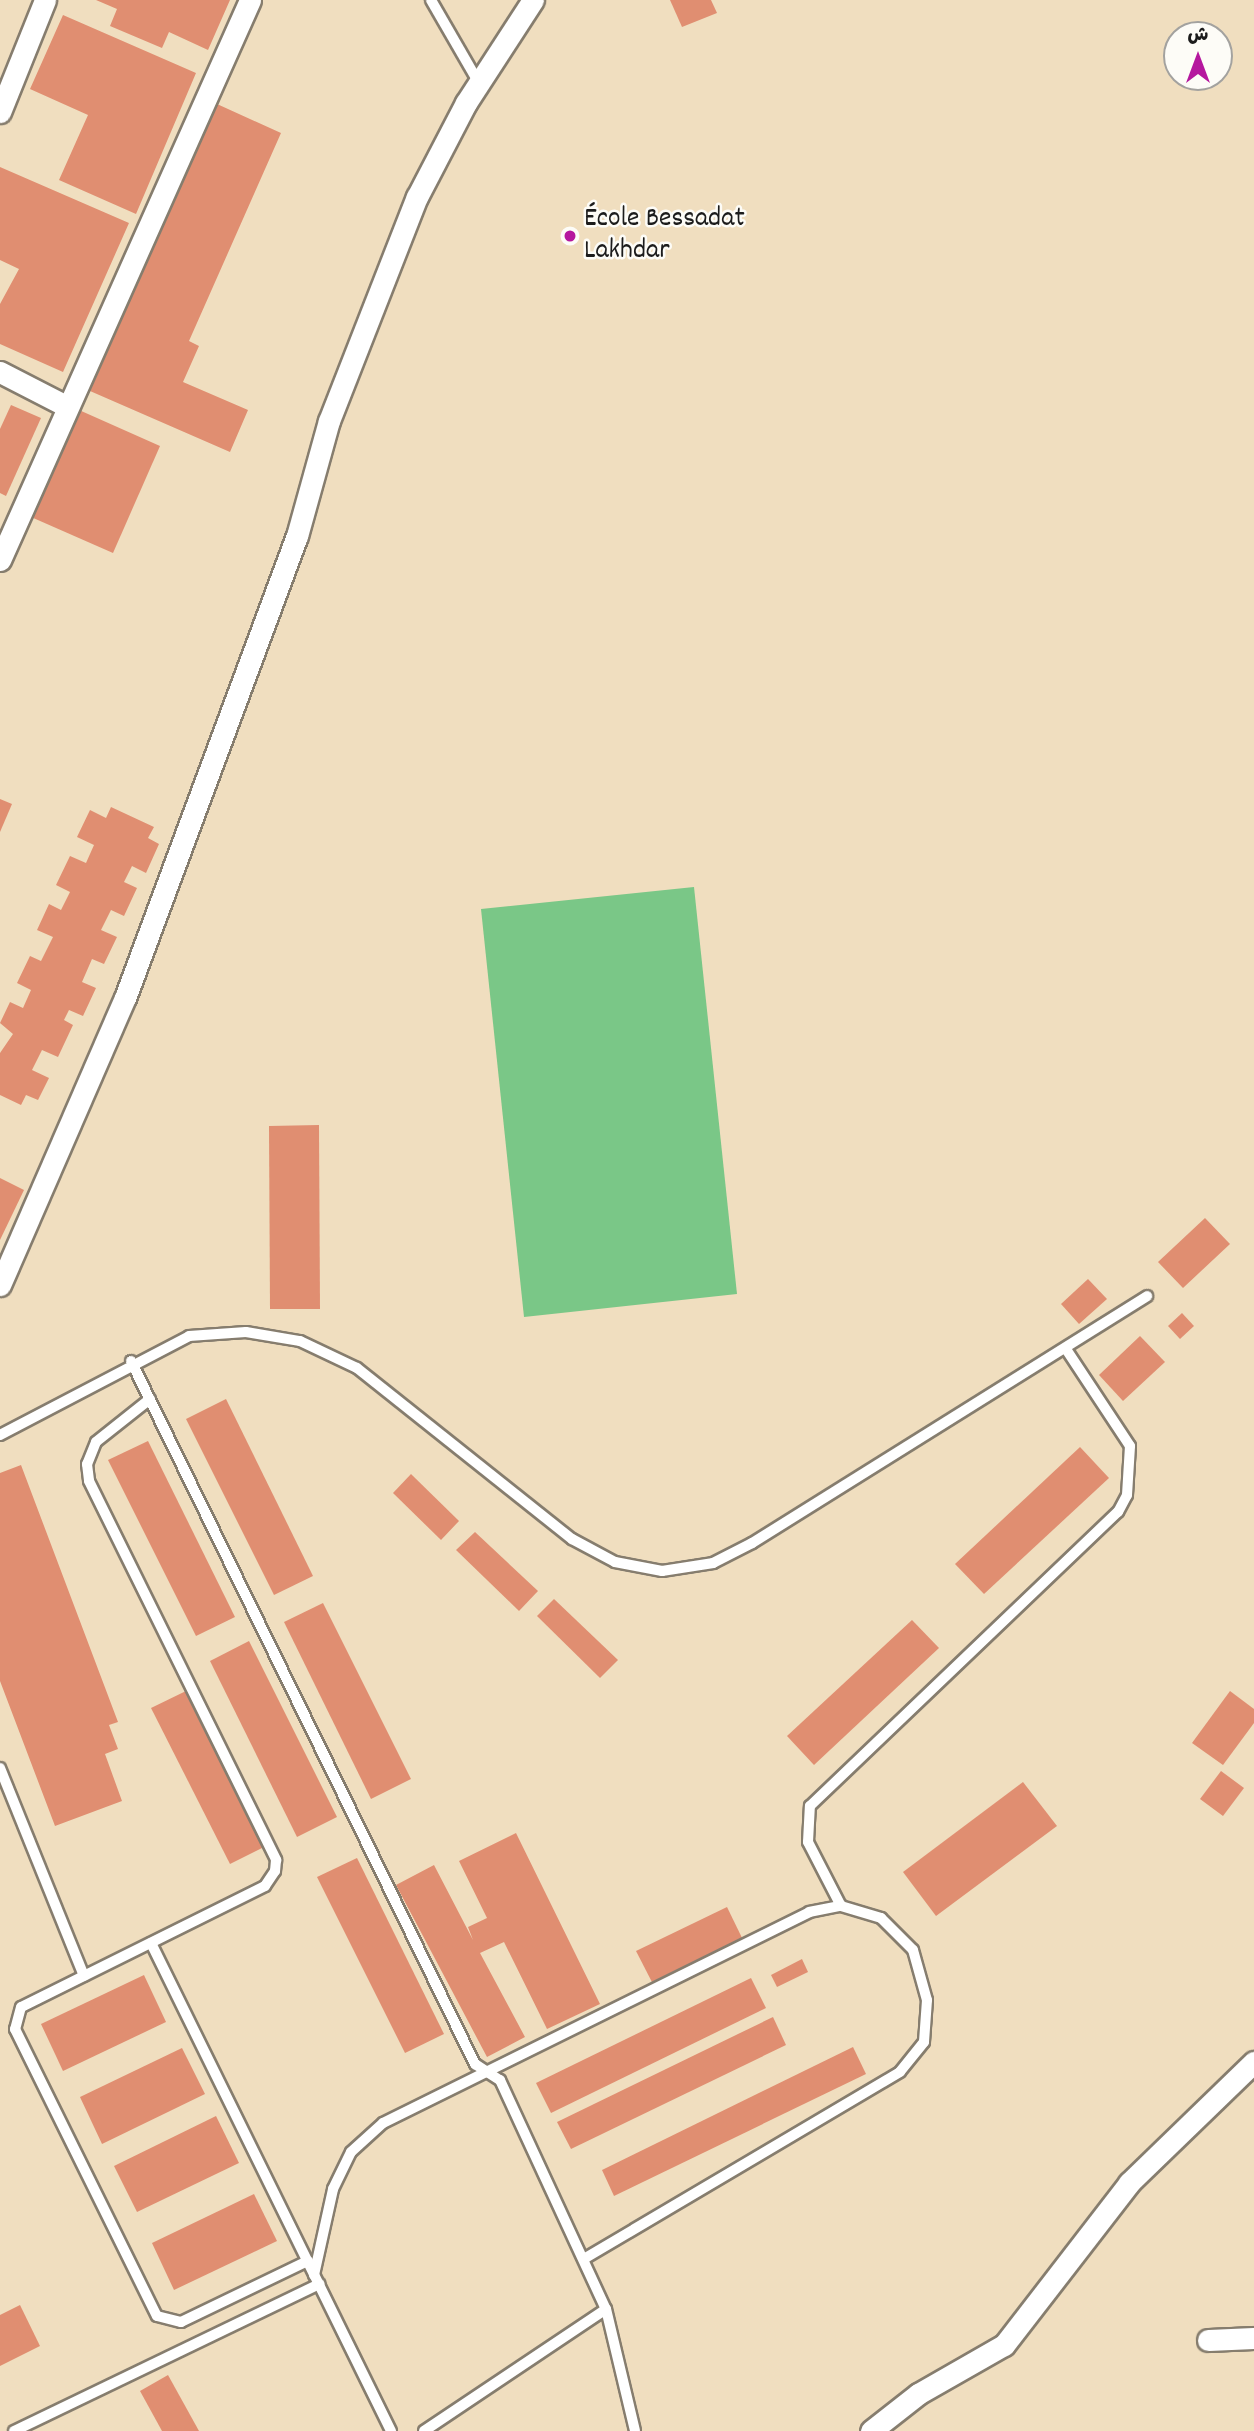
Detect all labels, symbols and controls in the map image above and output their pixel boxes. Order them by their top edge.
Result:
north arrow [1163,21,1233,91]
text: ش [1188,23,1208,50]
place label: École Bessadat Lakhdar [584,203,745,269]
marker: École Bessadat Lakhdar [562,228,578,244]

